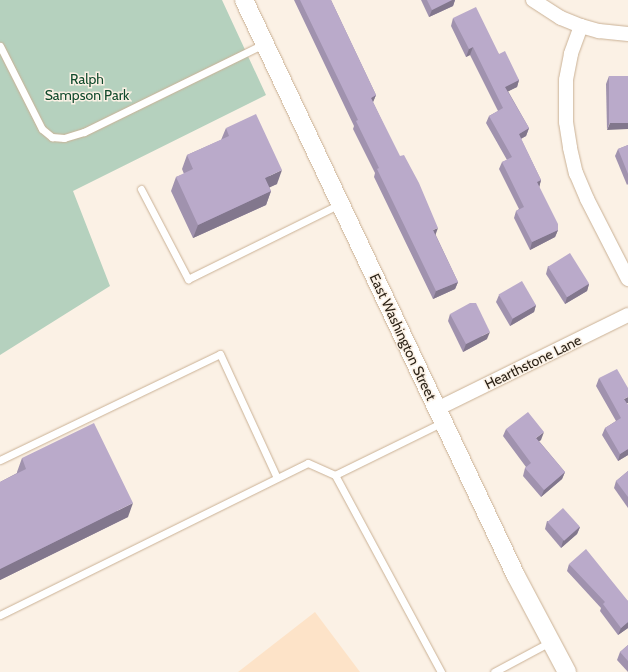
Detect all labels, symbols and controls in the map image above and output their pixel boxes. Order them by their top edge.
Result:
park label: Ralph Sampson Park [45,71,129,104]
street label: East Washington Street [366,271,440,403]
street label: Hearthstone Lane [482,331,584,393]

